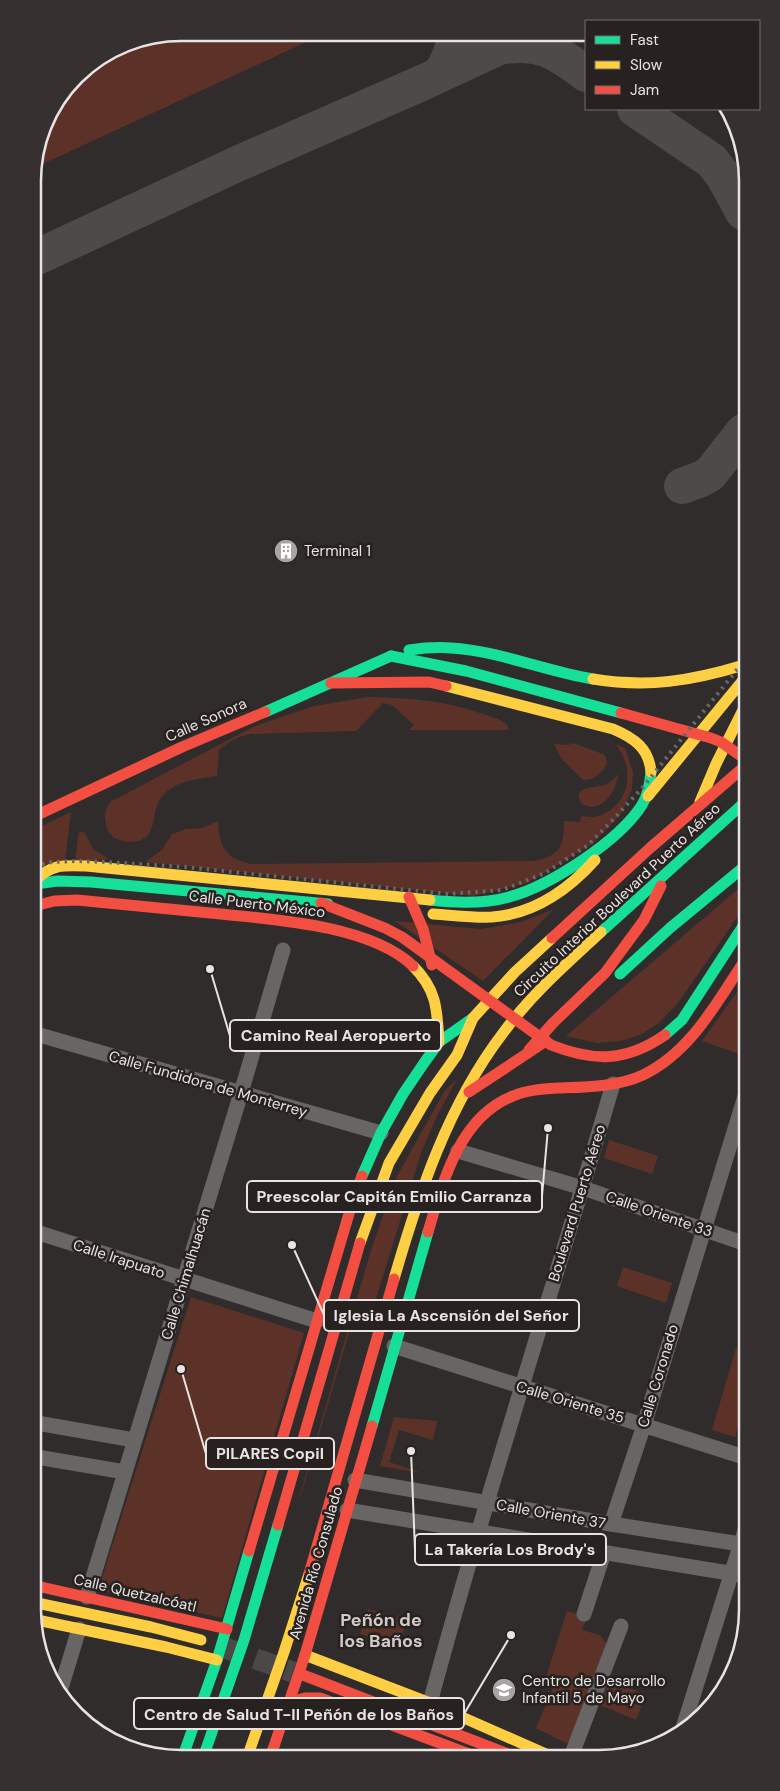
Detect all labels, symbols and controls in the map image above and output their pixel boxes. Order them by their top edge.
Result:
legend [585,20,760,110]
text: Fast [630,30,659,50]
text: Slow [630,55,663,75]
text: Jam [630,80,659,100]
building icon: Terminal 1 [273,538,299,564]
place label: Terminal 1 [304,541,371,561]
street label: Calle Sonora [162,693,250,747]
street label: Circuito Interior Boulevard Puerto Aéreo [509,799,725,1001]
street label: Calle Puerto México [188,886,326,922]
callout: Camino Real Aeropuerto [230,1020,441,1051]
text: Camino Real Aeropuerto [241,1025,431,1046]
street label: Calle Fundidora de Monterrey [106,1046,310,1122]
street label: Boulevard Puerto Aéreo [544,1122,610,1284]
callout: Preescolar Capitán Emilio Carranza [247,1181,542,1212]
text: Preescolar Capitán Emilio Carranza [256,1186,532,1207]
street label: Calle Oriente 33 [603,1186,715,1242]
street label: Calle Chimalhuacán [156,1206,216,1342]
street label: Calle Irapuato [70,1235,168,1283]
callout: Iglesia La Ascensión del Señor [324,1300,579,1331]
text: Iglesia La Ascensión del Señor [334,1305,569,1326]
street label: Calle Coronado [633,1322,683,1430]
street label: Calle Oriente 35 [513,1376,627,1428]
callout: PILARES Copil [206,1438,334,1469]
text: PILARES Copil [216,1443,324,1464]
street label: Avenida Río Consulado [285,1484,347,1642]
street label: Calle Oriente 37 [495,1495,607,1533]
callout: La Takería Los Brody's [415,1534,606,1565]
text: La Takería Los Brody's [425,1539,595,1560]
street label: Calle Quetzalcóatl [72,1569,198,1617]
district label: Peñón de los Baños [339,1608,423,1653]
place label: Centro de Desarrollo Infantil 5 de Mayo [522,1671,666,1708]
school or university icon: Centro de Desarrollo Infantil 5 de Mayo [491,1677,517,1703]
callout: Centro de Salud T-II Peñón de los Baños [134,1698,464,1729]
text: Centro de Salud T-II Peñón de los Baños [144,1704,454,1725]

